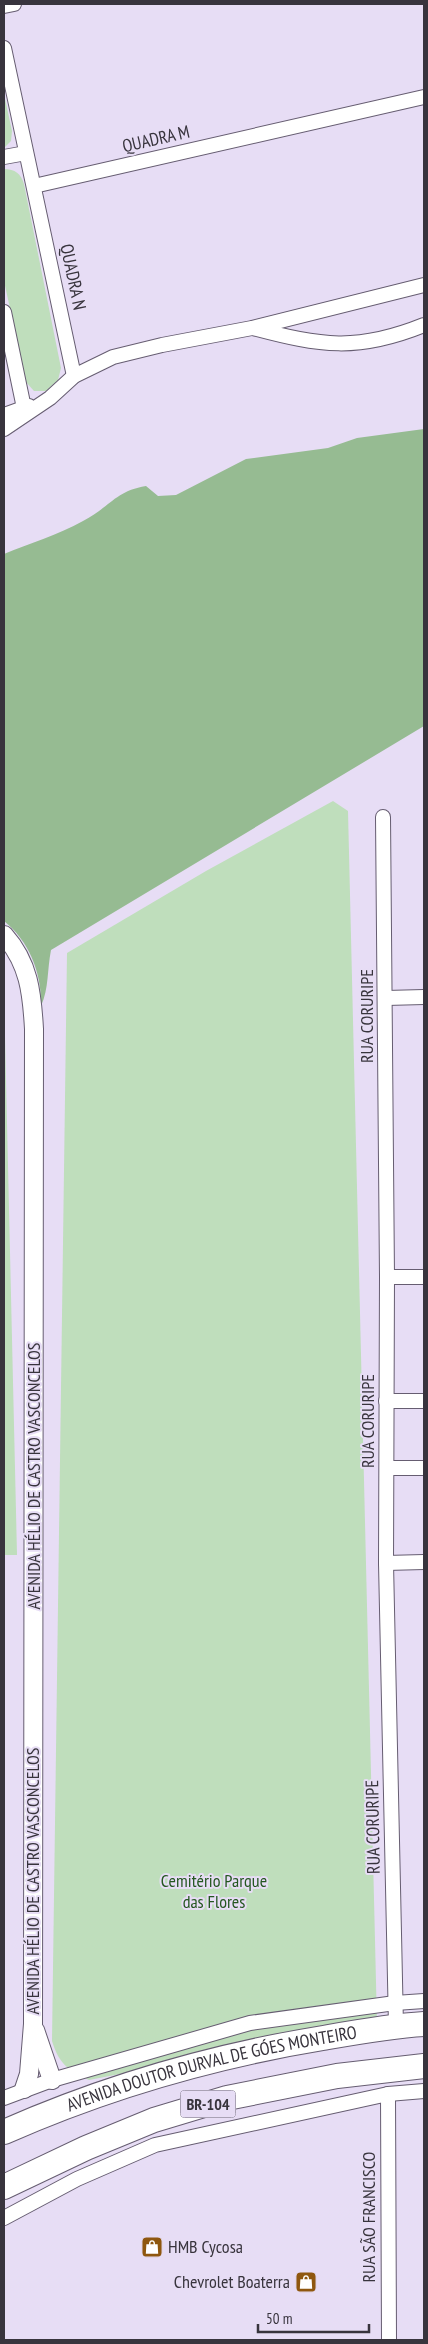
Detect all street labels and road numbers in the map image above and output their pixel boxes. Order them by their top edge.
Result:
street label: QUADRA M [120,120,192,157]
street label: QUADRA N [55,242,92,312]
street label: RUA CORURIPE [355,969,378,1063]
street label: AVENIDA HÉLIO DE CASTRO VASCONCELOS [22,1342,45,1610]
street label: RUA CORURIPE [356,1374,379,1468]
street label: AVENIDA HÉLIO DE CASTRO VASCONCELOS [21,1747,44,2015]
street label: RUA CORURIPE [360,1780,385,1874]
street label: AVENIDA DOUTOR DURVAL DE GÓES MONTEIRO [63,2020,359,2116]
road number: BR-104 [180,2090,236,2118]
street label: RUA SÃO FRANCISCO [357,2151,380,2283]

